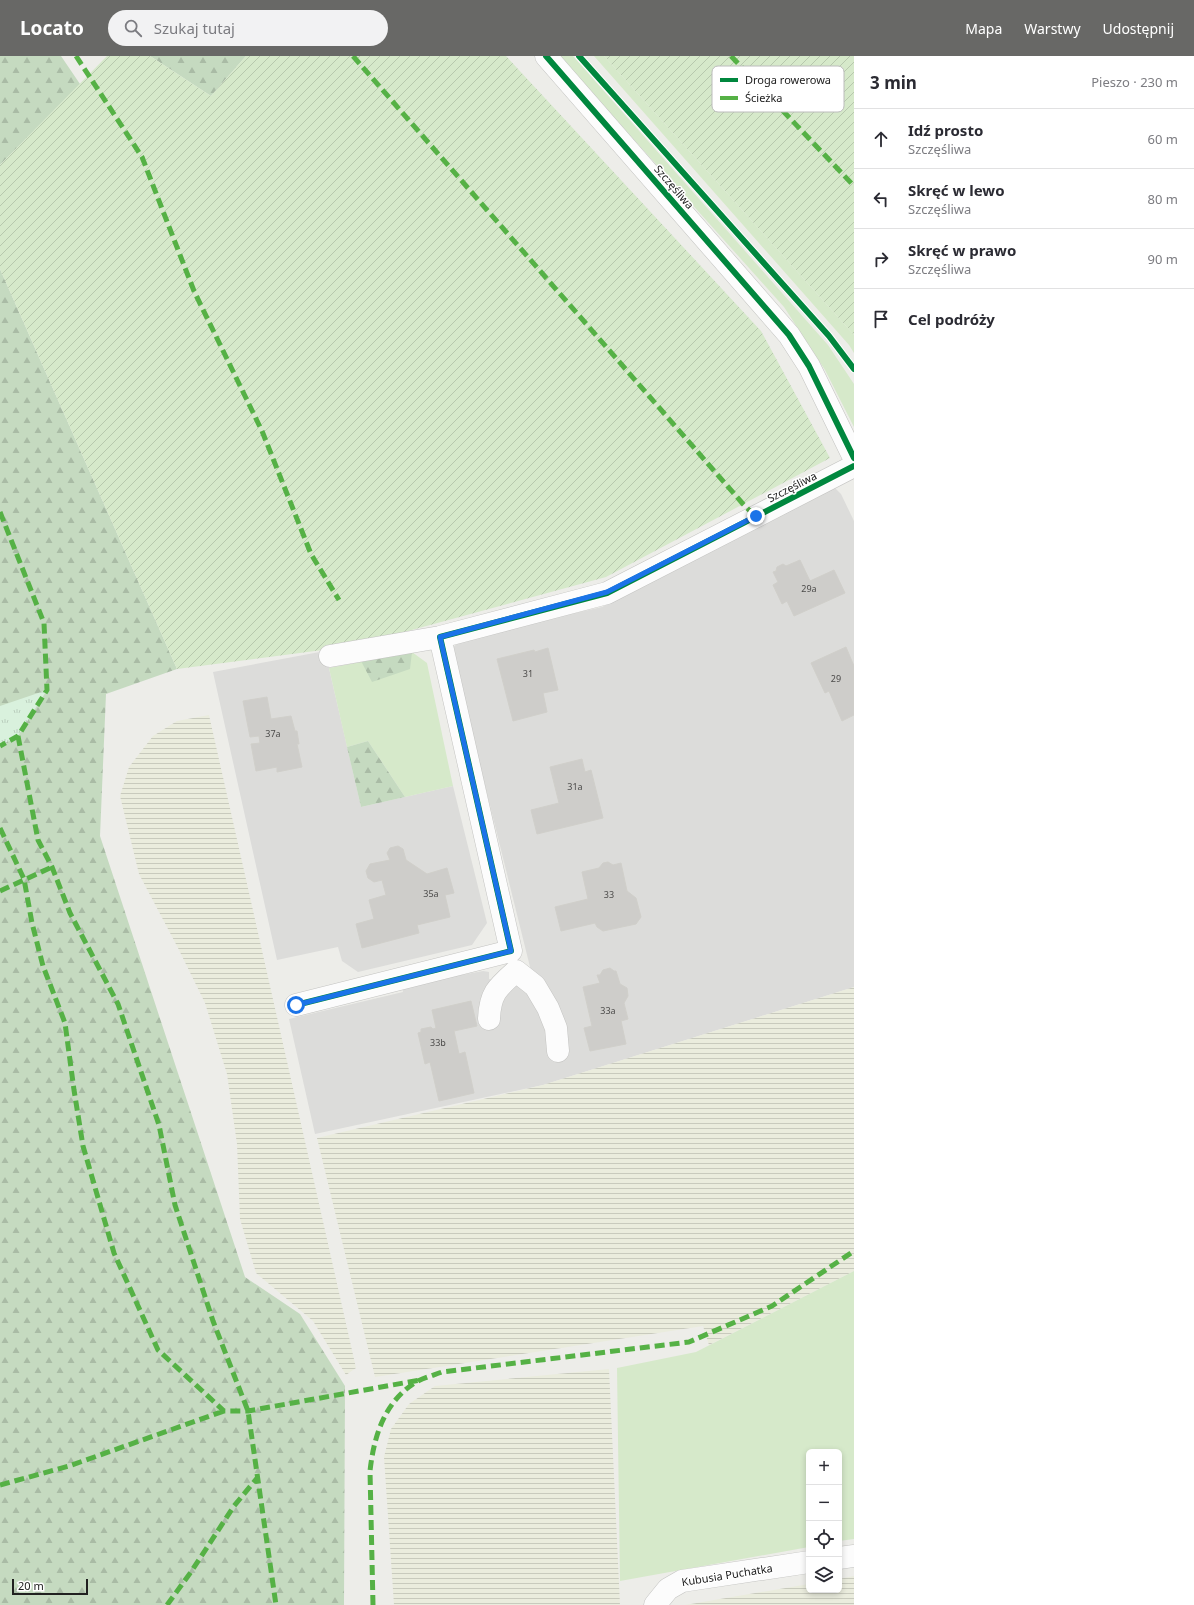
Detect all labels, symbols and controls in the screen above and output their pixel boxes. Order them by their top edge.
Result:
search box [108,10,388,46]
text: Locato [20,15,84,41]
icon: search [122,17,144,39]
text: Szukaj tutaj [154,18,235,38]
text: Mapa [965,19,1002,38]
text: Warstwy [1024,19,1081,38]
text: Udostępnij [1103,19,1174,38]
legend [712,66,844,112]
text: 3 min [870,71,917,94]
text: Droga rowerowa [745,72,831,87]
text: Pieszo · 230 m [1091,73,1178,91]
text: Ścieżka [745,90,782,105]
text: Idź prosto [908,120,983,140]
icon: ahead [870,128,892,150]
text: 60 m [1148,130,1178,148]
text: Szczęśliwa [908,140,971,158]
street label: Szczęśliwa [651,162,698,212]
text: Skręć w lewo [908,180,1005,200]
icon: left [870,188,892,210]
text: 80 m [1148,190,1178,208]
text: Szczęśliwa [908,200,971,218]
text: Skręć w prawo [908,240,1016,260]
icon: right [870,248,892,270]
text: 90 m [1148,250,1178,268]
text: Szczęśliwa [908,260,971,278]
icon: arrive [870,308,892,330]
text: Cel podróży [908,309,995,329]
street label: Szczęśliwa [764,468,819,505]
route end [747,507,765,525]
house number: 29a [801,582,817,595]
house number: 31 [523,667,533,680]
house number: 29 [831,672,841,685]
house number: 37a [265,727,281,740]
house number: 31a [567,780,583,793]
house number: 35a [423,887,439,900]
house number: 33 [604,888,614,901]
route start [287,996,305,1014]
house number: 33a [600,1004,616,1017]
house number: 33b [430,1036,446,1049]
map controls [806,1449,842,1593]
button: + [806,1449,842,1485]
button: − [806,1485,842,1521]
button: locate [806,1521,842,1557]
button: layers [806,1557,842,1593]
street label: Kubusia Puchatka [680,1560,774,1589]
scale bar [12,1577,88,1596]
text: 20 m [18,1578,44,1593]

